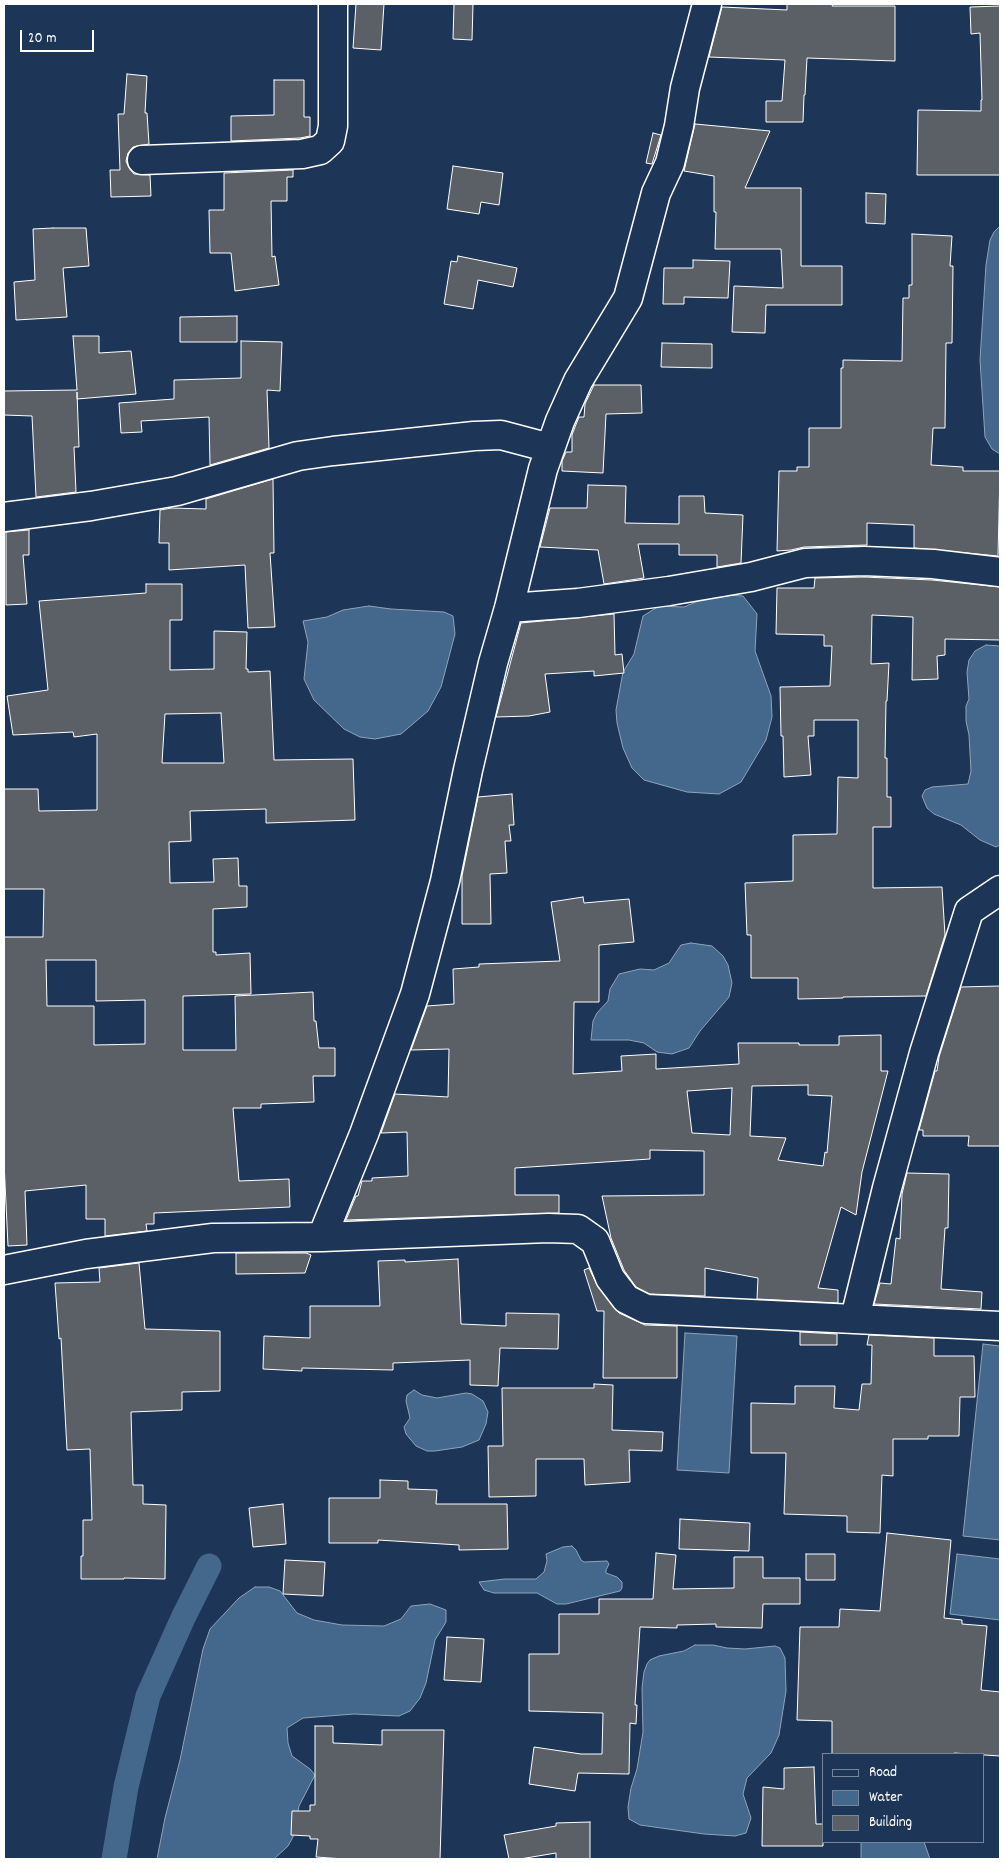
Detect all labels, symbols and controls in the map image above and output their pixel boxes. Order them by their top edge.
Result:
scale bar [22,20,96,52]
text: 20 m [28,28,56,50]
legend [822,1753,984,1843]
text: Road [869,1762,897,1784]
text: Water [869,1787,902,1809]
text: Building [869,1812,912,1834]

